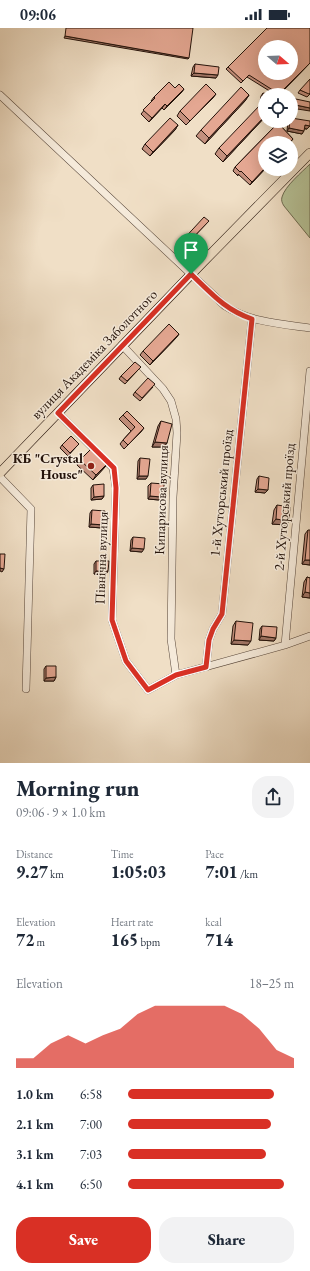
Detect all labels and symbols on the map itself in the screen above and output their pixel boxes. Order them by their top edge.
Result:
north arrow [258,40,298,80]
pin [174,233,208,274]
street label: вулиця Академіка Заболотного [27,285,161,423]
street label: 1-й Хуторський проїзд [205,428,237,558]
street label: 2-й Хуторський проїзд [269,442,299,571]
street label: Кипарисова вулиця [150,445,172,555]
place label: КБ "Crystal House" [13,449,83,483]
marker: КБ "Crystal House" [86,461,96,471]
street label: Північна вулиця [90,511,112,605]

